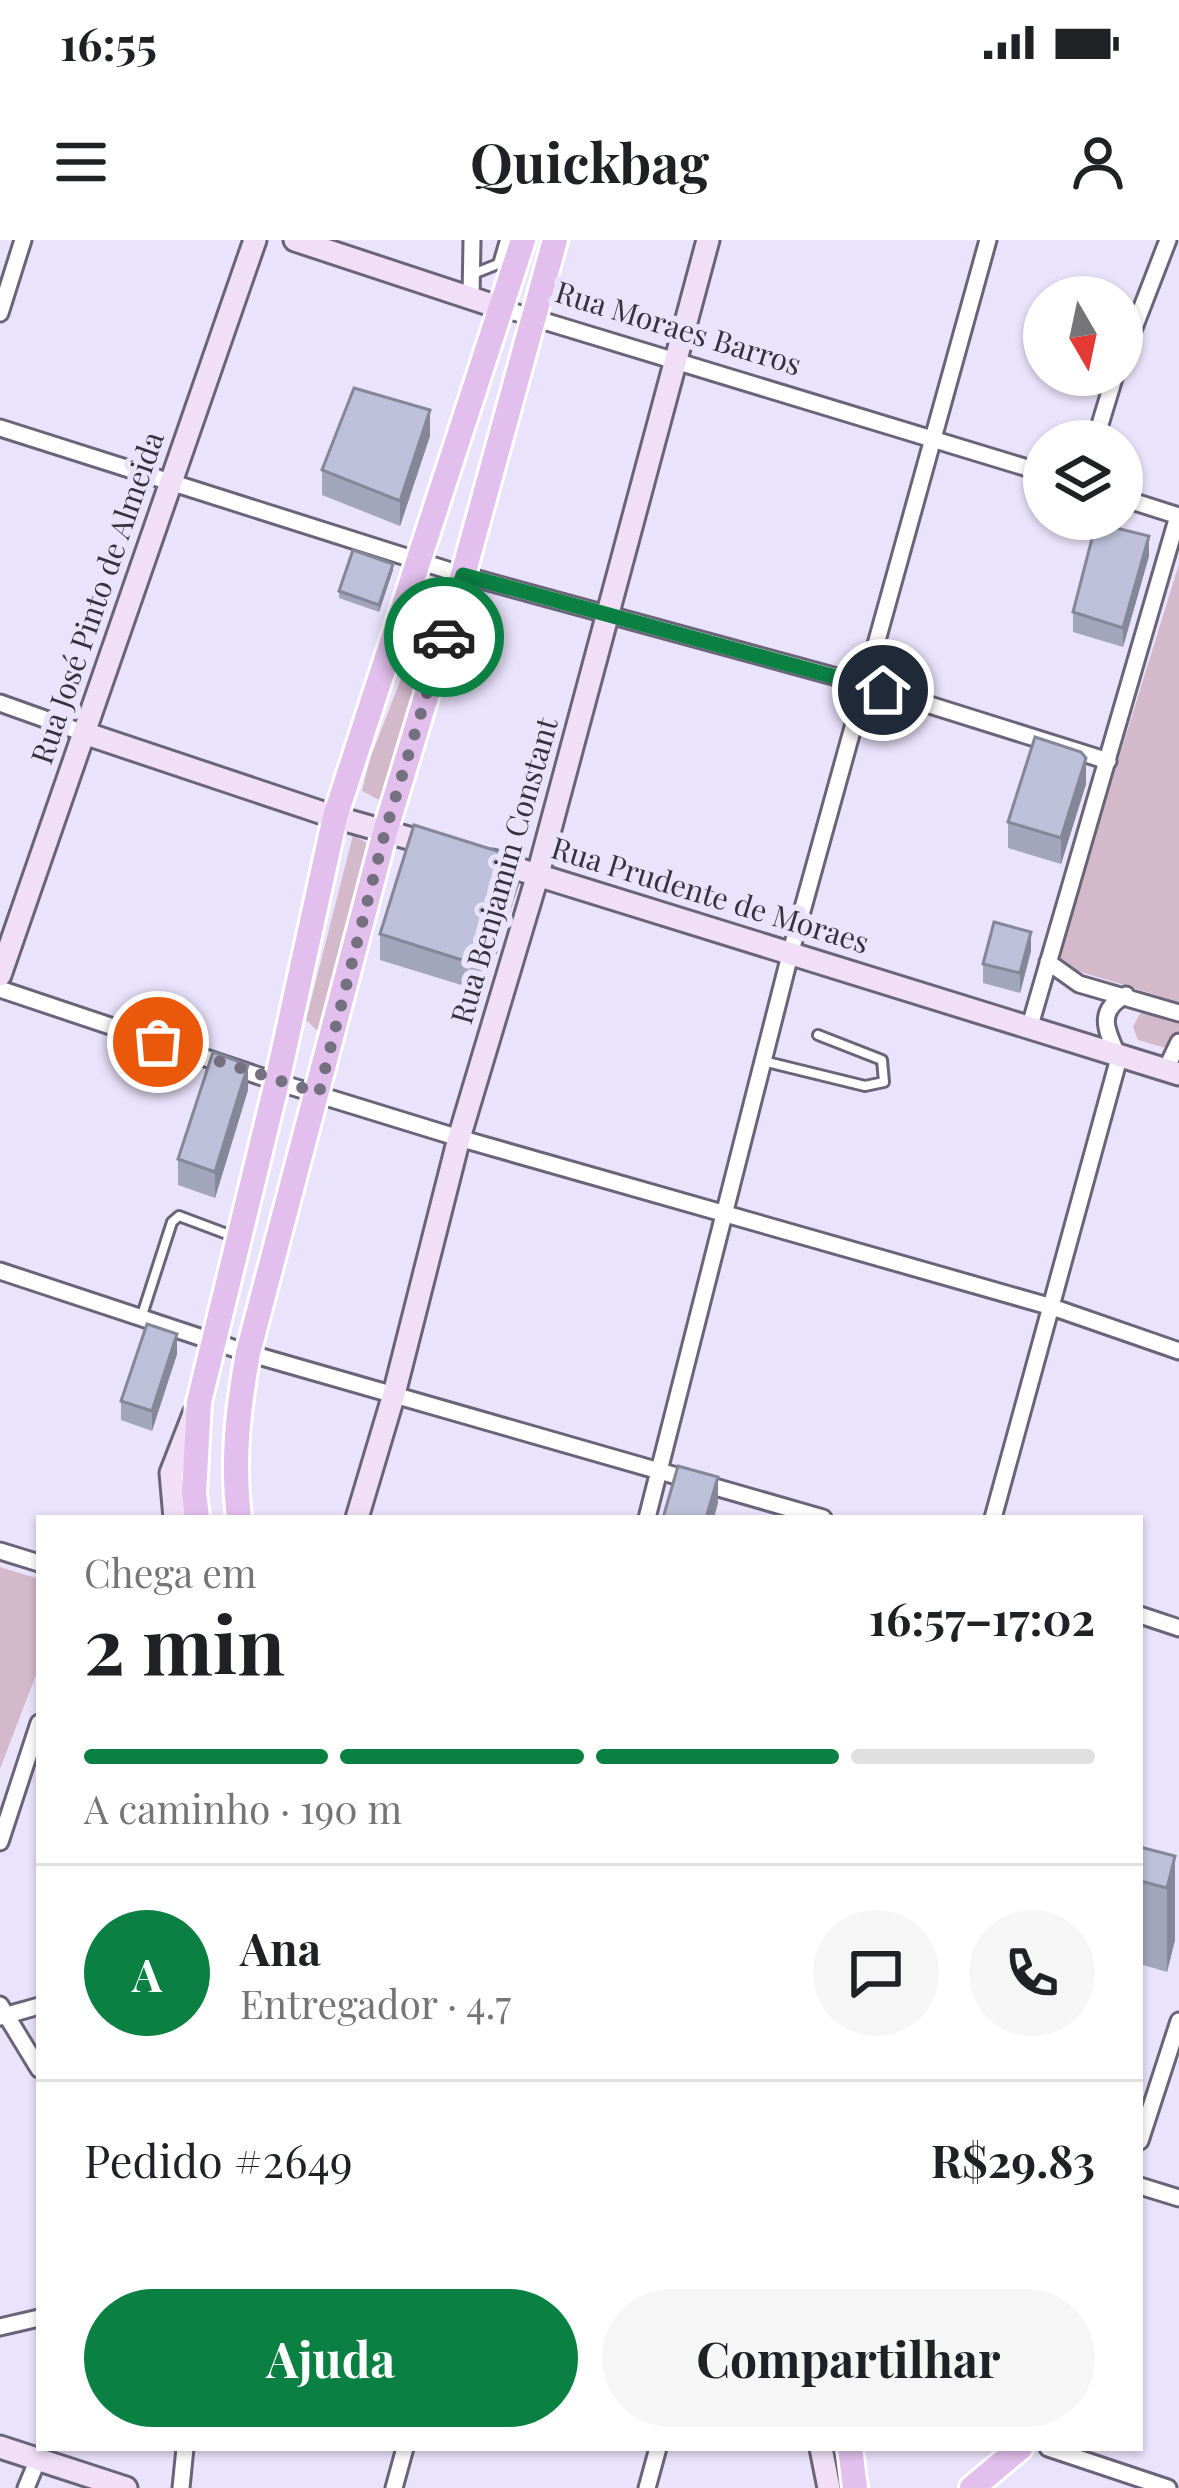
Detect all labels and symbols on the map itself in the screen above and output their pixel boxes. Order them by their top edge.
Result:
street label: Rua Moraes Barros [551,271,806,383]
north arrow [1023,276,1143,396]
street label: Rua José Pinto de Almeida [20,426,172,769]
courier [384,577,504,697]
pin [832,639,934,741]
street label: Rua Benjamin Constant [440,712,566,1028]
street label: Rua Prudente de Moraes [547,827,874,961]
pin [107,991,209,1093]

